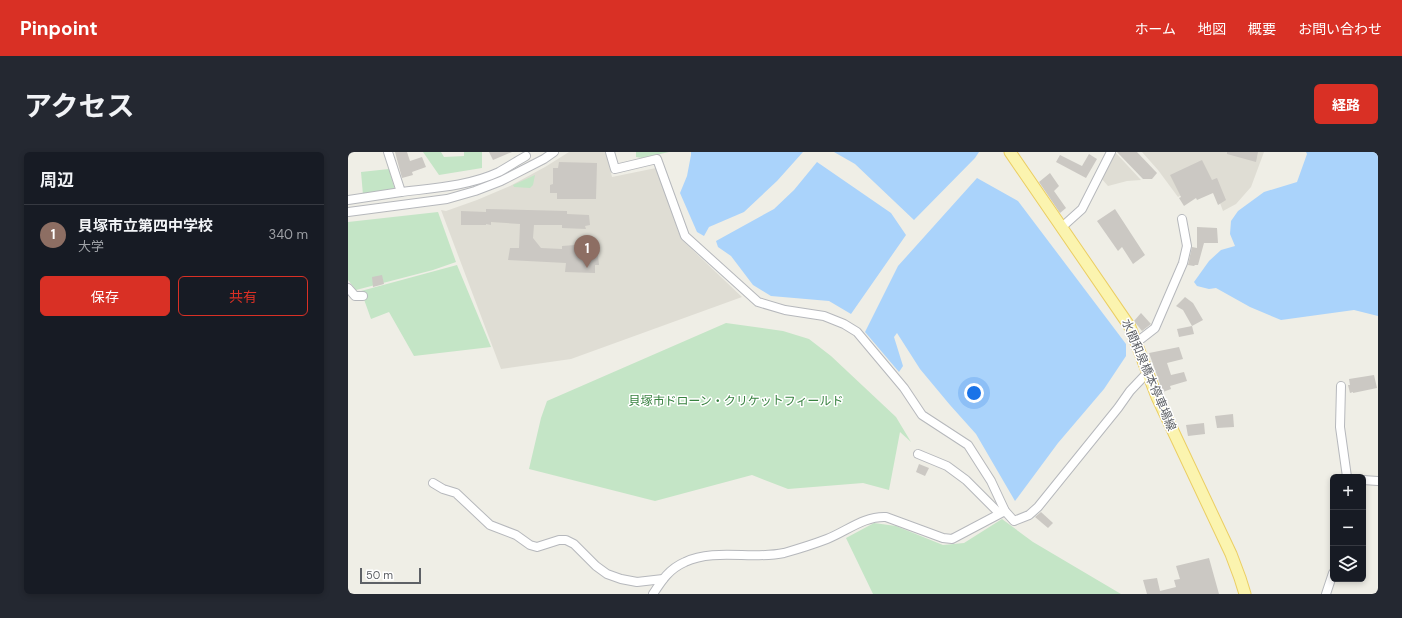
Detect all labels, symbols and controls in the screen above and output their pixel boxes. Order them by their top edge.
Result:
text: Pinpoint [20,16,98,41]
text: ホーム [1134,20,1176,38]
text: 地図 [1198,20,1226,38]
text: 概要 [1248,20,1276,38]
text: お問い合わせ [1298,20,1382,38]
button: 経路 [1314,84,1378,124]
text: アクセス [24,88,135,125]
text: 周辺 [40,169,74,191]
text: 貝塚市立第四中学校 [78,216,213,236]
text: 1 [51,226,55,243]
text: 340 m [268,226,308,243]
pin: 1 [574,235,600,268]
text: 大学 [78,238,104,255]
button: 保存 [40,276,170,316]
button: 共有 [178,276,308,316]
street label: 水間和泉橋本停車場線 [1118,317,1180,433]
your location [964,383,984,403]
park label: 貝塚市ドローン・クリケットフィールド [628,393,844,409]
map controls [1330,474,1366,582]
button: + [1330,474,1366,510]
button: − [1330,510,1366,546]
button: layers [1330,546,1366,582]
scale bar [360,566,421,585]
text: 50 m [366,568,393,582]

